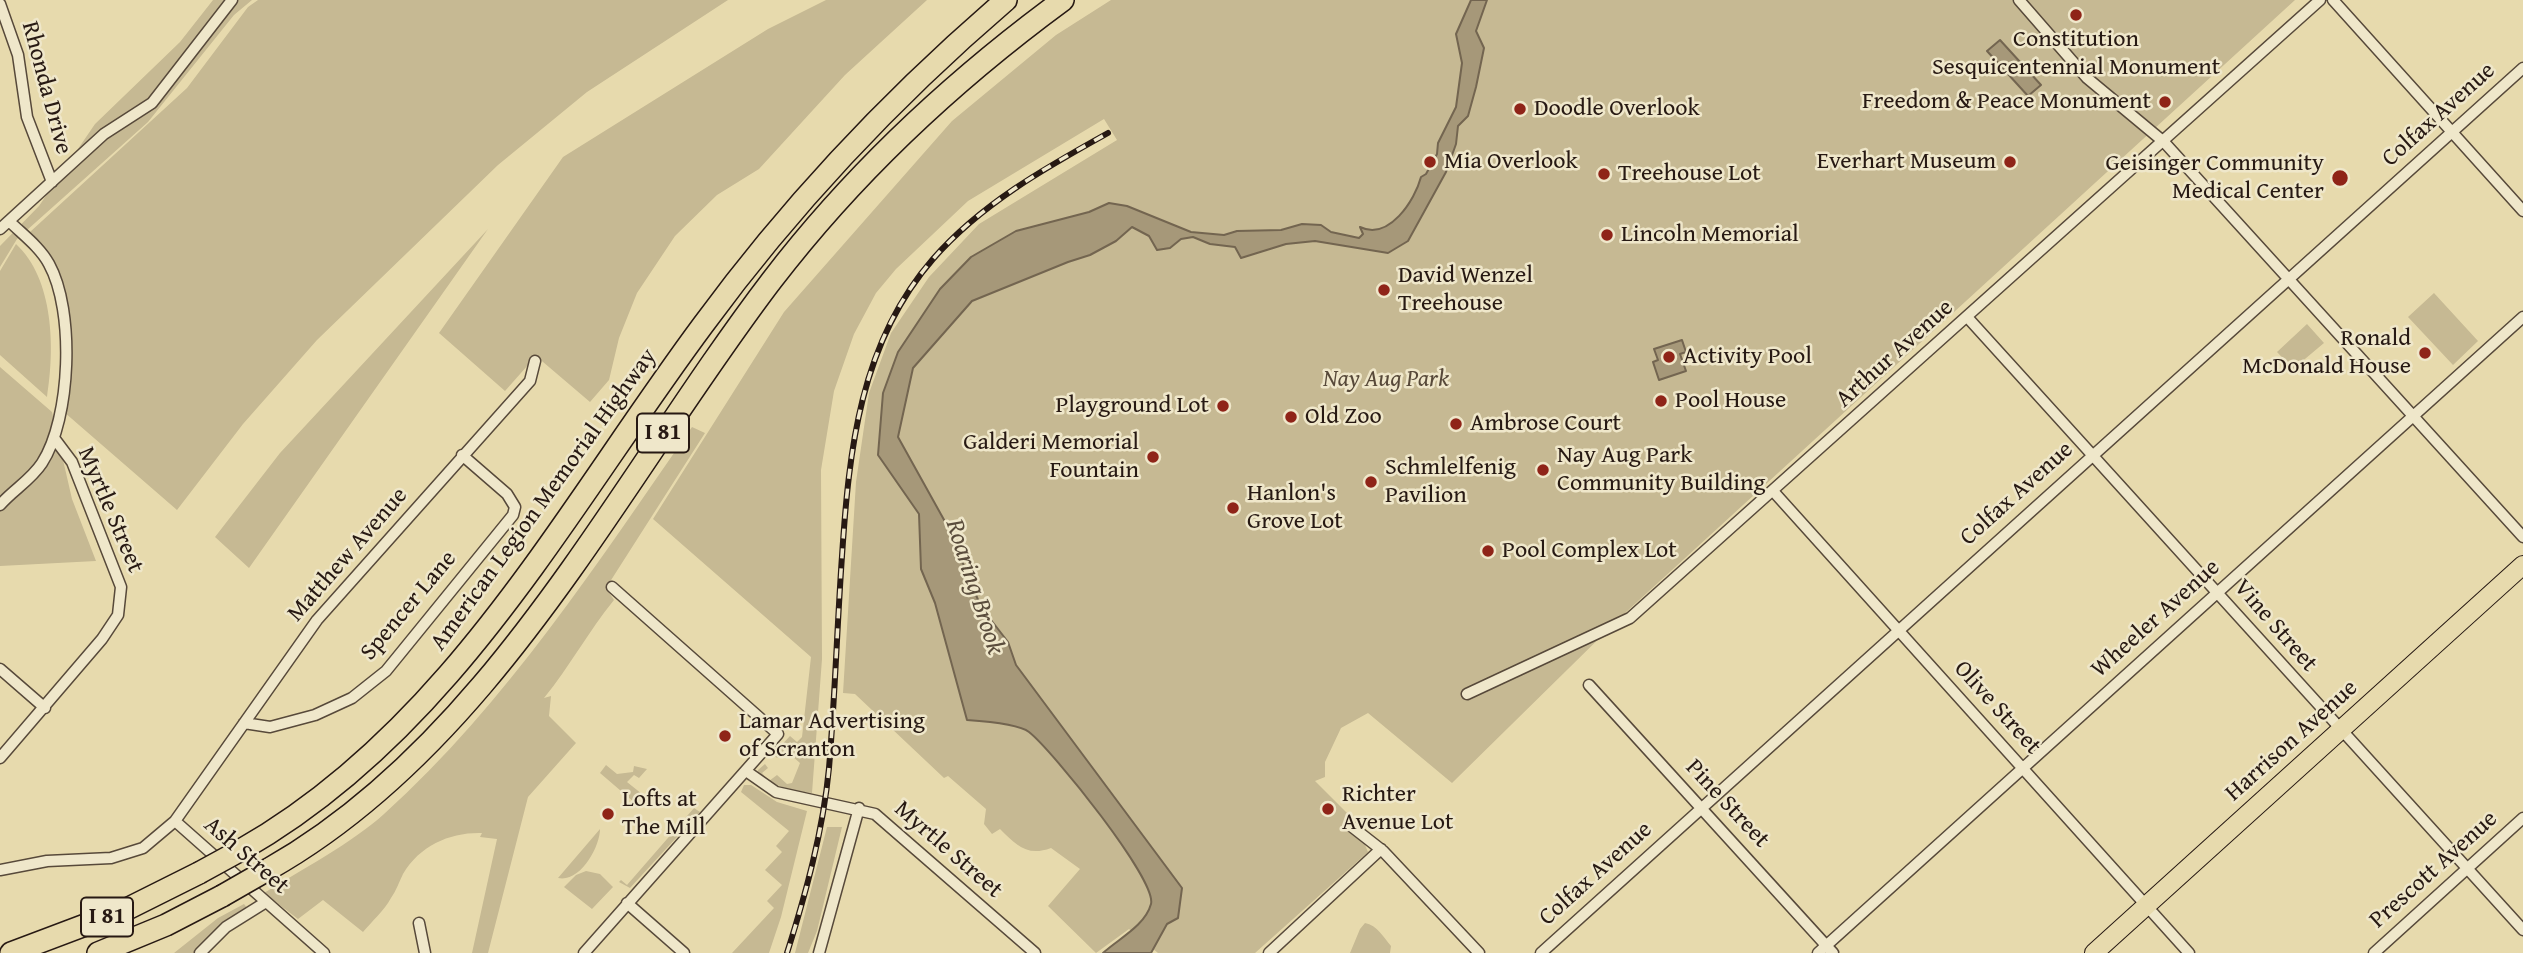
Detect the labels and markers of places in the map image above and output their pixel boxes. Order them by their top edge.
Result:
marker: Constitution Sesquicentennial Monument [2068,7,2084,23]
place label: Constitution Sesquicentennial Monument [1932,26,2220,82]
place label: Freedom & Peace Monument [1862,88,2151,116]
marker: Freedom & Peace Monument [2157,94,2173,110]
place label: Doodle Overlook [1534,95,1700,123]
marker: Doodle Overlook [1512,101,1528,117]
place label: Mia Overlook [1444,148,1578,176]
place label: Everhart Museum [1817,148,1996,176]
place label: Geisinger Community Medical Center [2106,150,2324,206]
marker: Mia Overlook [1422,154,1438,170]
marker: Everhart Museum [2002,154,2018,170]
place label: Treehouse Lot [1618,160,1761,188]
marker: Treehouse Lot [1596,166,1612,182]
marker: Geisinger Community Medical Center [2330,168,2350,188]
place label: Lincoln Memorial [1621,221,1799,249]
marker: Lincoln Memorial [1599,227,1615,243]
place label: David Wenzel Treehouse [1398,262,1533,318]
marker: David Wenzel Treehouse [1376,282,1392,298]
place label: Ronald McDonald House [2242,325,2411,381]
place label: Activity Pool [1683,343,1812,371]
marker: Ronald McDonald House [2417,345,2433,361]
marker: Activity Pool [1661,349,1677,365]
place label: Pool House [1675,387,1786,415]
place label: Playground Lot [1055,392,1209,420]
marker: Pool House [1653,393,1669,409]
marker: Playground Lot [1215,398,1231,414]
place label: Old Zoo [1305,403,1382,431]
marker: Old Zoo [1283,409,1299,425]
place label: Ambrose Court [1470,410,1621,438]
marker: Ambrose Court [1448,416,1464,432]
place label: Galderi Memorial Fountain [963,429,1139,485]
place label: Nay Aug Park Community Building [1557,442,1765,498]
marker: Galderi Memorial Fountain [1145,449,1161,465]
place label: Schmlelfenig Pavilion [1385,454,1516,510]
marker: Nay Aug Park Community Building [1535,462,1551,478]
marker: Schmlelfenig Pavilion [1363,474,1379,490]
place label: Hanlon's Grove Lot [1247,480,1343,536]
marker: Hanlon's Grove Lot [1225,500,1241,516]
place label: Pool Complex Lot [1502,537,1677,565]
marker: Pool Complex Lot [1480,543,1496,559]
place label: Lamar Advertising of Scranton [739,708,925,764]
marker: Lamar Advertising of Scranton [717,728,733,744]
place label: Richter Avenue Lot [1342,781,1453,837]
place label: Lofts at The Mill [622,786,705,842]
marker: Richter Avenue Lot [1320,801,1336,817]
marker: Lofts at The Mill [600,806,616,822]

